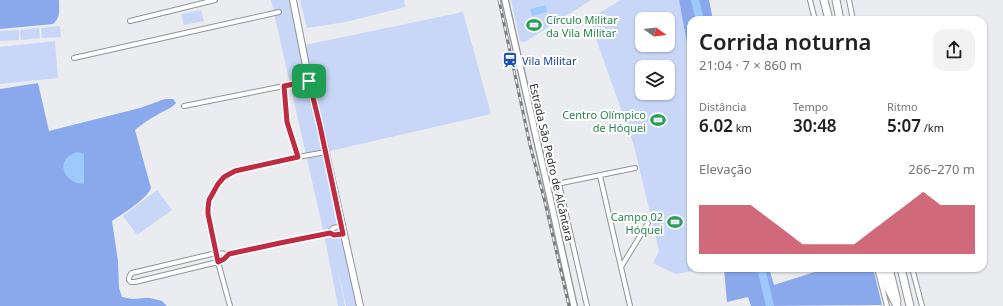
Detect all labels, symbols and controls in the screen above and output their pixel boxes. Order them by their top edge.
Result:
place label: Círculo Militar da Vila Militar [546,12,618,40]
north arrow [635,12,675,52]
map controls [635,12,675,100]
sports icon: Círculo Militar da Vila Militar [525,16,543,34]
text: Corrida noturna [699,26,871,56]
button: share [933,29,975,71]
station icon: Vila Militar [501,51,519,69]
place label: Vila Militar [522,53,577,68]
text: 21:04 · 7 × 860 m [699,56,802,74]
button: layers [635,60,675,100]
pin [292,64,326,98]
icon: arrive [298,70,320,92]
street label: Estrada São Pedro de Alcântara [527,82,577,242]
text: Distância [699,99,746,114]
text: Tempo [793,99,828,114]
text: Ritmo [887,99,918,114]
place label: Centro Olímpico de Hóquei [562,107,646,135]
sports icon: Centro Olímpico de Hóquei [649,111,667,129]
text: 6.02 [699,114,733,137]
text: 30:48 [793,114,837,137]
text: 5:07 [887,114,921,137]
text: km [733,120,752,135]
text: /km [921,120,944,135]
text: Elevação [699,160,752,178]
text: 266–270 m [908,160,975,178]
place label: Campo 02 Hóquei [611,209,663,237]
sports icon: Campo 02 Hóquei [666,213,684,231]

